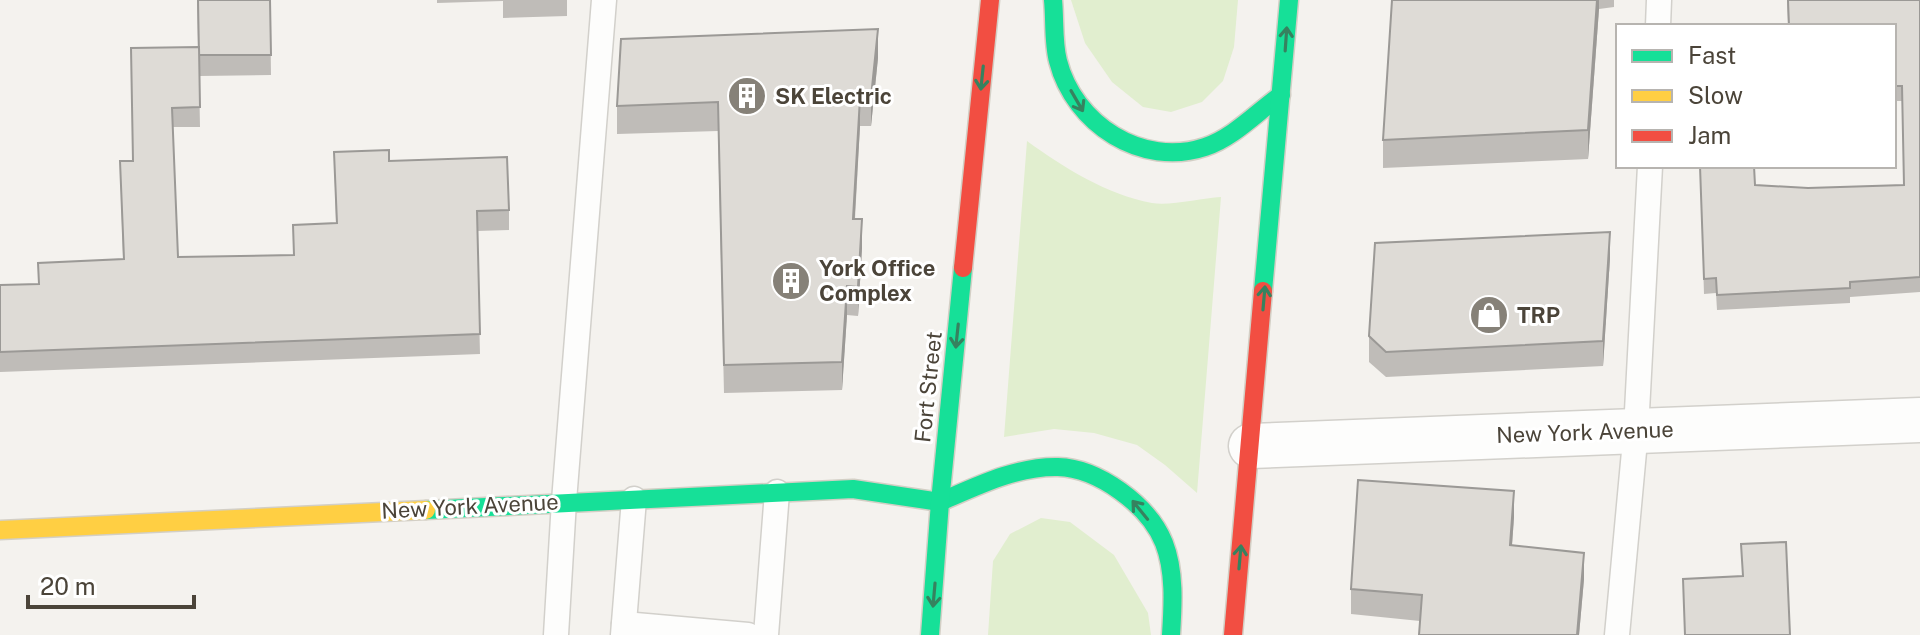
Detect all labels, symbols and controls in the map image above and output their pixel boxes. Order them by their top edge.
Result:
legend [1616,24,1896,168]
one-way arrow [1278,26,1293,53]
text: Fast [1688,41,1736,69]
one-way arrow [975,64,990,91]
building icon: SK Electric [726,75,768,117]
text: Slow [1688,81,1743,109]
place label: SK Electric [775,83,892,109]
one-way arrow [1070,89,1086,112]
text: Jam [1688,121,1731,149]
place label: York Office Complex [819,255,936,306]
building icon: York Office Complex [770,260,812,302]
one-way arrow [1256,285,1271,312]
shop icon: TRP [1468,294,1510,336]
place label: TRP [1517,302,1560,328]
one-way arrow [949,322,964,349]
street label: Fort Street [909,330,947,444]
street label: New York Avenue [1496,416,1674,448]
street label: New York Avenue [381,488,559,524]
one-way arrow [1131,500,1149,520]
one-way arrow [1233,544,1248,571]
scale bar [28,559,194,609]
text: 20 m [40,572,96,600]
one-way arrow [926,581,941,608]

